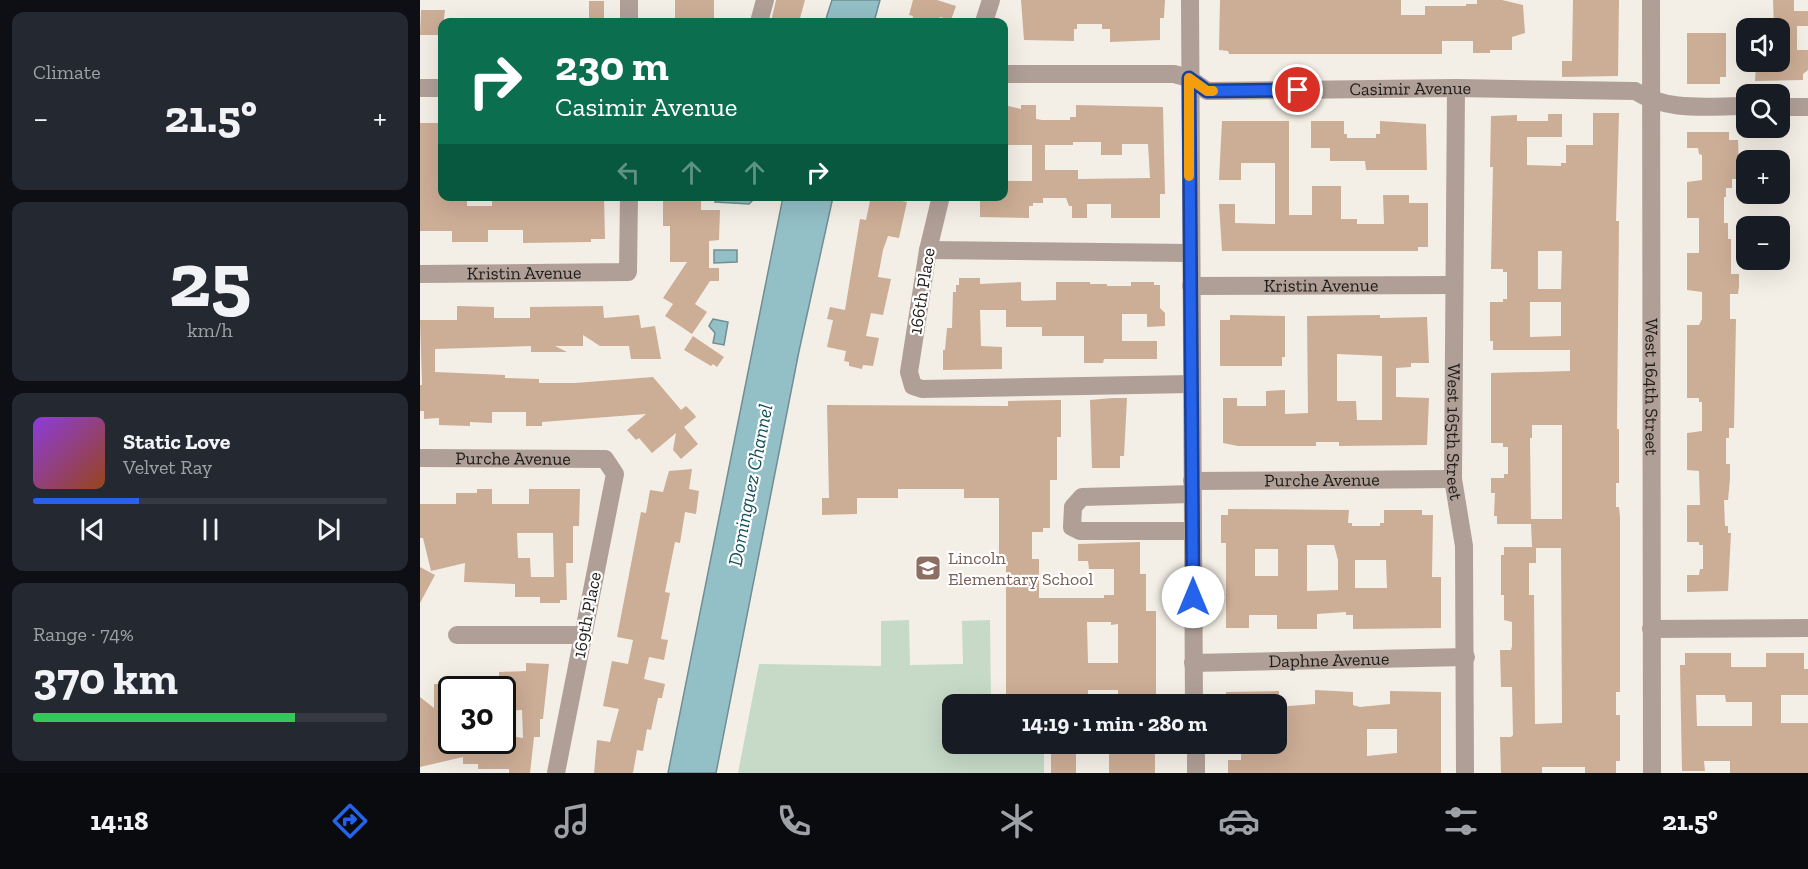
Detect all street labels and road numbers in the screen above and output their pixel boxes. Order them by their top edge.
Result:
street label: Casimir Avenue [1349,77,1471,100]
street label: 166th Place [904,246,940,336]
street label: Kristin Avenue [467,261,581,285]
street label: Kristin Avenue [1264,274,1378,297]
street label: West 164th Street [1640,318,1663,456]
street label: West 165th Street [1442,363,1467,502]
street label: Purche Avenue [455,447,571,470]
street label: Purche Avenue [1264,469,1380,491]
street label: 169th Place [568,570,606,660]
street label: Daphne Avenue [1268,648,1390,672]

